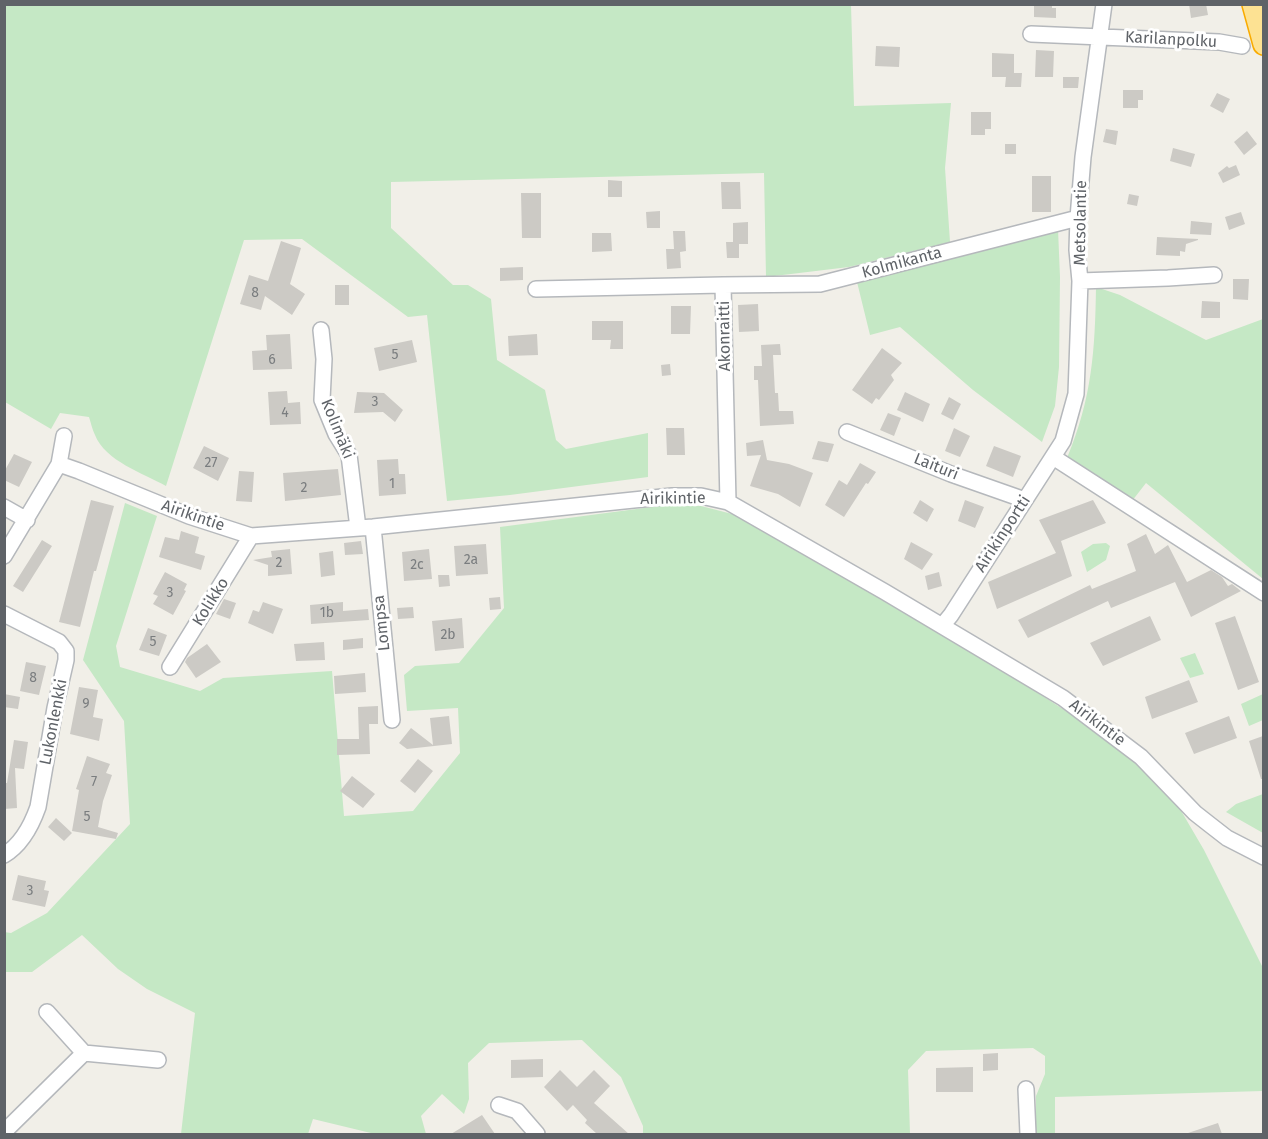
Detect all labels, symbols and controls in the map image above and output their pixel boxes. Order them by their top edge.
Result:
street label: Karilanpolku [1124,28,1218,52]
street label: Metsolantie [1071,180,1091,266]
street label: Kolmikanta [860,243,944,283]
house number: 8 [251,285,259,301]
street label: Akonraitti [715,300,735,372]
house number: 5 [391,347,399,363]
house number: 6 [268,352,276,368]
house number: 3 [372,394,378,410]
street label: Kolimäki [316,396,358,462]
house number: 4 [281,405,289,421]
street label: Laituri [911,449,961,485]
house number: 27 [204,455,218,471]
house number: 1 [389,476,395,492]
house number: 2 [301,480,307,496]
street label: Airikintie [640,489,706,509]
street label: Airikinportti [971,492,1035,576]
street label: Airikintie [159,496,227,536]
house number: 2a [464,552,478,568]
house number: 2 [276,555,282,571]
house number: 2c [410,557,424,573]
street label: Kolikko [189,574,233,630]
house number: 3 [167,585,173,601]
street label: Lompsa [370,594,394,652]
house number: 1b [320,605,334,621]
house number: 2b [440,627,456,643]
house number: 5 [149,634,157,650]
house number: 8 [29,670,37,686]
street label: Lukonlenkki [36,677,72,767]
house number: 9 [82,696,90,712]
street label: Airikintie [1065,696,1129,750]
house number: 7 [91,774,97,790]
house number: 5 [83,809,91,825]
house number: 3 [27,883,33,899]

